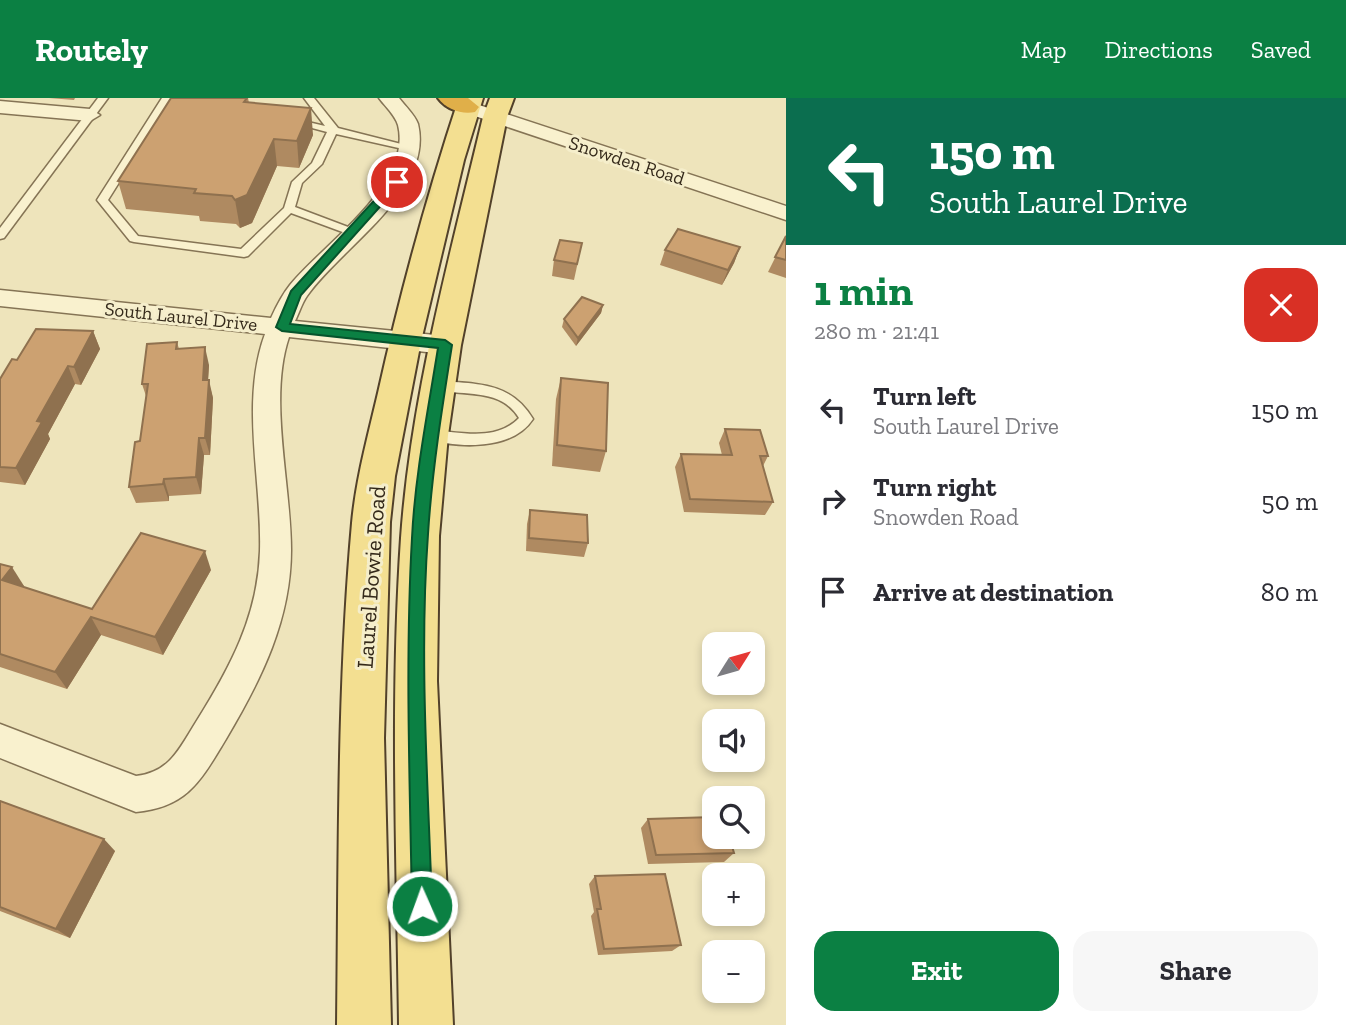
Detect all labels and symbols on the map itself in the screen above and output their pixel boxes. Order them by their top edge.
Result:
street label: Snowden Road [566,131,688,190]
pin [367,152,427,212]
street label: South Laurel Drive [103,297,259,336]
street label: Laurel Bowie Road [351,484,391,669]
north arrow [702,632,765,695]
position arrow [385,869,459,943]

